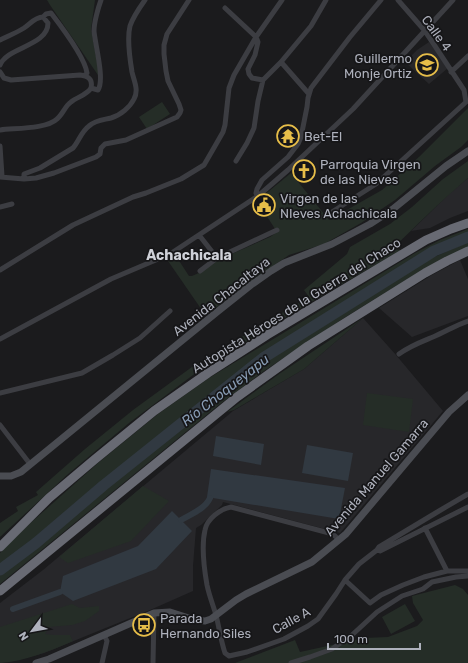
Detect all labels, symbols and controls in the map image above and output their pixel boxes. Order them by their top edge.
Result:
street label: Calle 4 [419,12,455,54]
place label: Guillermo Monje Ortiz [344,51,412,81]
school or university icon: Guillermo Monje Ortiz [414,52,440,78]
temple icon: Bet-El [275,123,301,149]
place label: Bet-El [304,129,342,144]
place label: Parroquia Virgen de las Nieves [320,157,421,187]
church icon: Parroquia Virgen de las Nieves [291,158,317,184]
place label: Virgen de las NIeves Achachicala [280,191,397,221]
public building icon: Virgen de las NIeves Achachicala [251,192,277,218]
street label: Autopista Héroes de la Guerra del Chaco [189,235,403,376]
district label: Achachicala [146,247,232,264]
street label: Avenida Chacaltaya [170,254,273,339]
water label: Río Choqueyapu [178,350,273,430]
street label: Avenida Manuel Gamarra [321,416,431,539]
street label: Calle A [270,604,313,637]
north arrow [12,611,52,651]
place label: Parada Hernando Siles [160,611,251,641]
bus stop icon: Parada Hernando Siles [131,612,157,638]
scale bar [328,625,420,651]
text: N [16,629,32,643]
text: 100 m [334,632,368,646]

